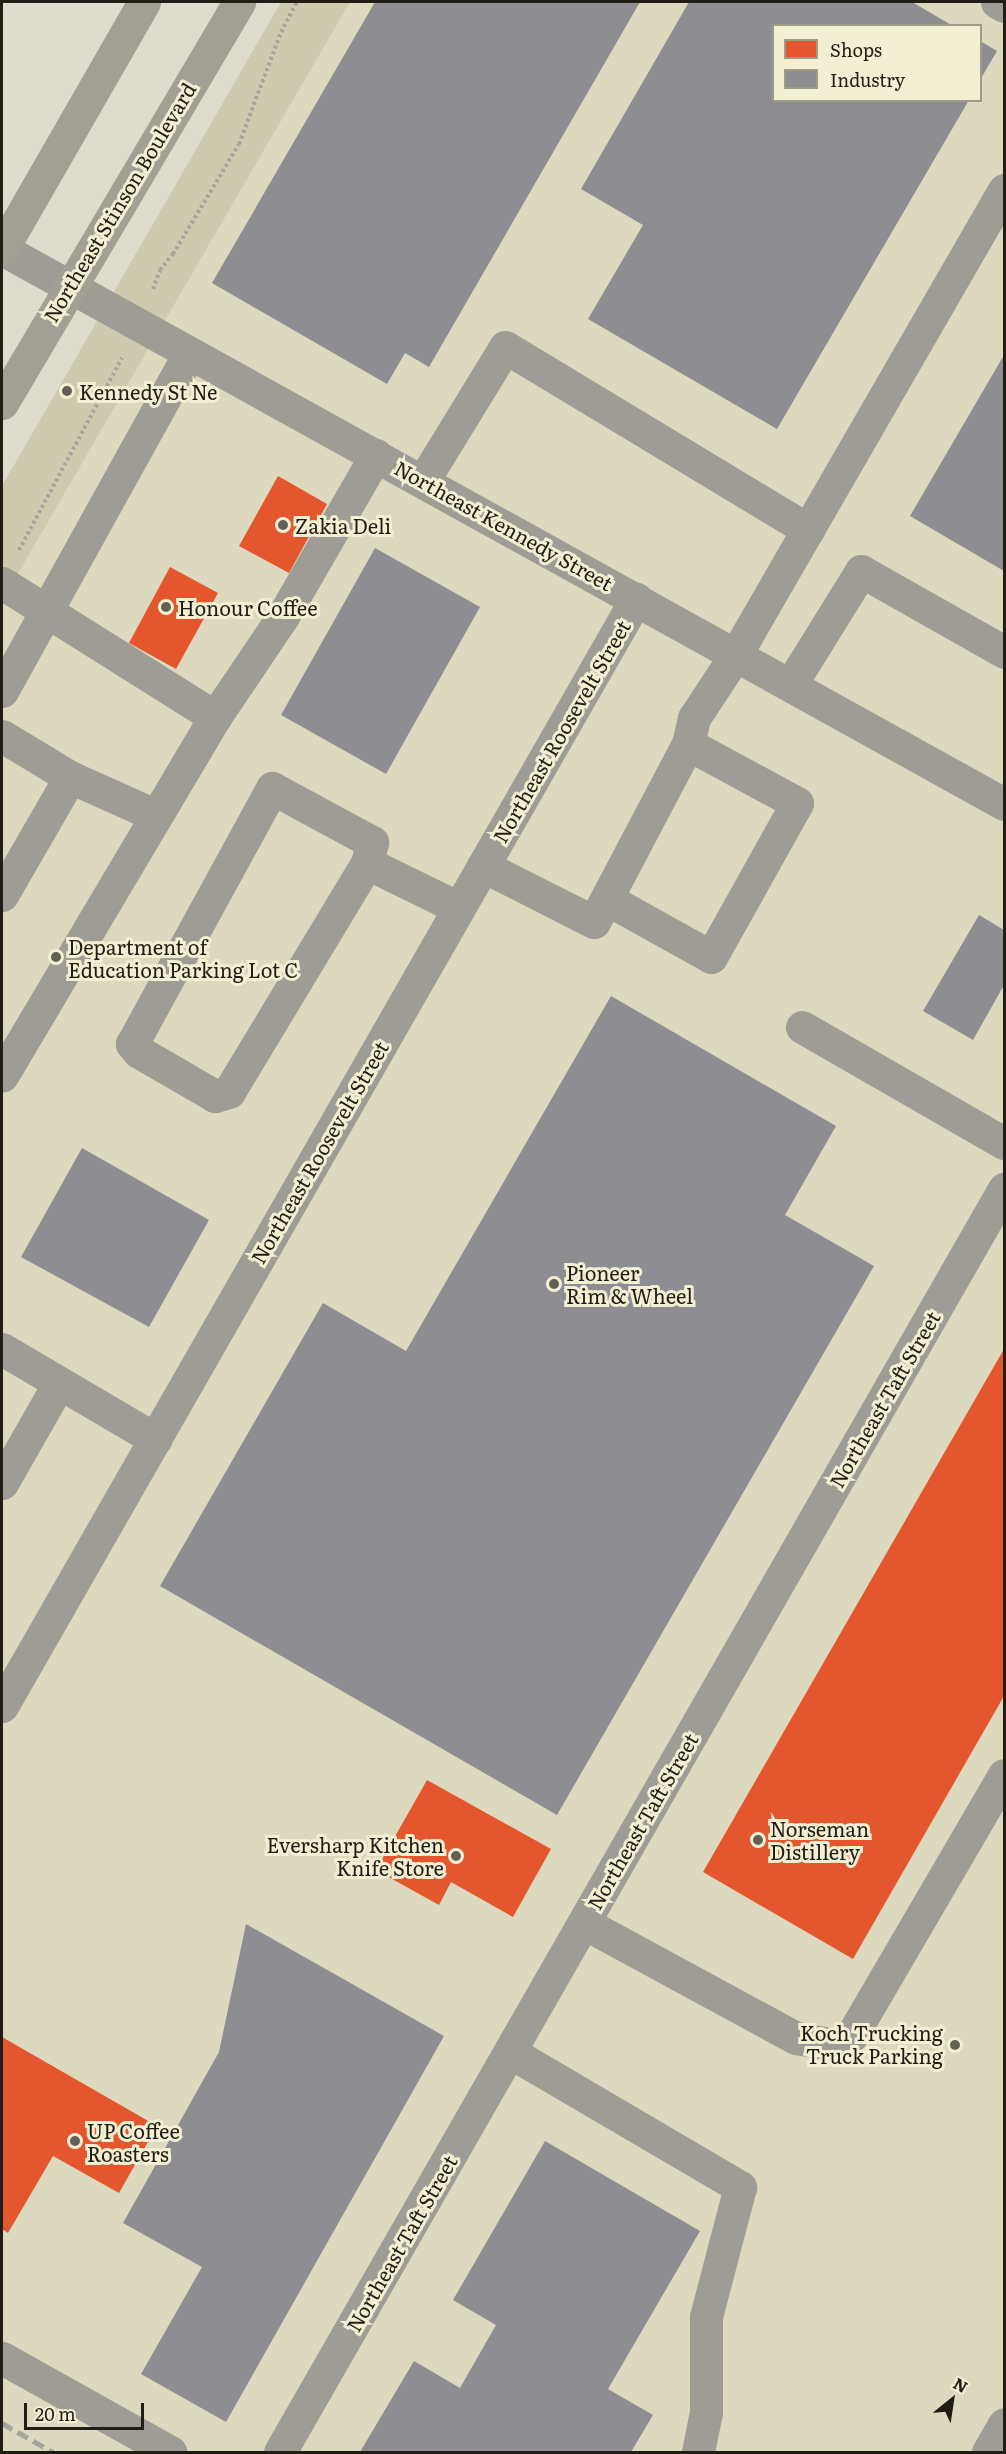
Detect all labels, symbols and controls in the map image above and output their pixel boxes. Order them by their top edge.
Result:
legend [772,24,982,102]
text: Shops [830,36,882,63]
text: Industry [830,66,905,93]
street label: Northeast Stinson Boulevard [38,78,200,326]
place label: Kennedy St Ne [79,379,217,403]
marker: Kennedy St Ne [60,384,74,398]
street label: Northeast Kennedy Street [391,455,617,595]
place label: Zakia Deli [295,513,391,537]
marker: Zakia Deli [276,518,290,532]
place label: Honour Coffee [178,595,318,619]
marker: Honour Coffee [159,600,173,614]
street label: Northeast Roosevelt Street [487,615,635,847]
place label: Department of Education Parking Lot C [68,934,298,981]
marker: Department of Education Parking Lot C [49,950,63,964]
street label: Northeast Roosevelt Street [245,1036,393,1268]
place label: Pioneer Rim & Wheel [566,1260,693,1307]
marker: Pioneer Rim & Wheel [547,1277,561,1291]
street label: Northeast Taft Street [824,1306,944,1492]
street label: Northeast Taft Street [582,1728,702,1914]
place label: Norseman Distillery [770,1816,869,1863]
place label: Eversharp Kitchen Knife Store [267,1832,444,1879]
marker: Norseman Distillery [751,1833,765,1847]
marker: Eversharp Kitchen Knife Store [449,1849,463,1863]
place label: Koch Trucking Truck Parking [800,2021,943,2068]
marker: Koch Trucking Truck Parking [948,2038,962,2052]
place label: UP Coffee Roasters [87,2118,180,2165]
marker: UP Coffee Roasters [68,2134,82,2148]
street label: Northeast Taft Street [341,2150,461,2336]
north arrow [922,2370,982,2430]
text: N [949,2371,973,2398]
scale bar [27,2391,147,2429]
text: 20 m [35,2400,76,2427]

